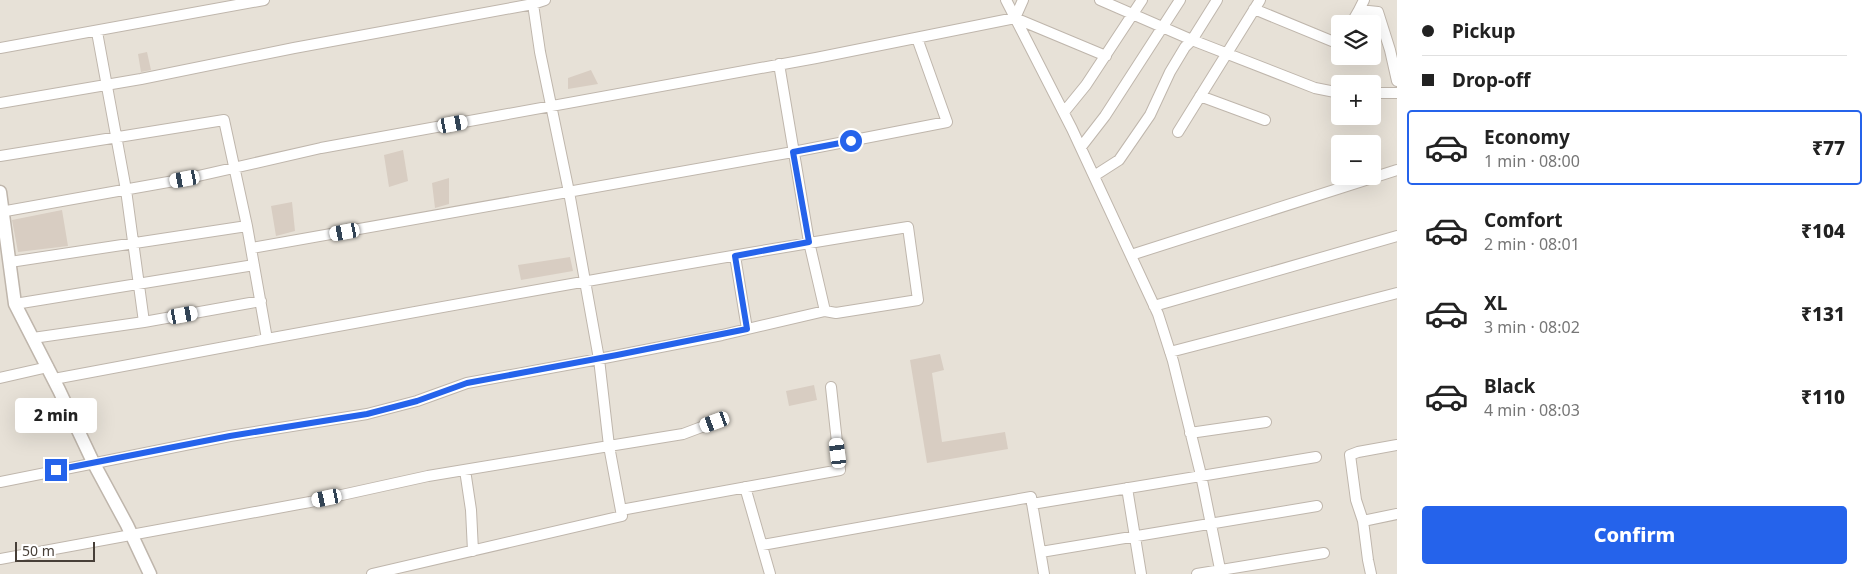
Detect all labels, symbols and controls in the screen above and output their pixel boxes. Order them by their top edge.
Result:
map controls [1331,15,1381,185]
button: layers [1331,15,1381,65]
text: Pickup [1452,18,1515,44]
text: Drop-off [1452,67,1531,93]
button: + [1331,75,1381,125]
car [436,114,469,134]
text: Economy [1484,124,1570,150]
icon: car [1424,125,1469,170]
route start [840,130,862,152]
button: − [1331,135,1381,185]
text: ₹77 [1812,135,1845,161]
text: 1 min · 08:00 [1484,150,1580,172]
car [168,169,201,189]
text: Comfort [1484,207,1563,233]
icon: car [1424,208,1469,253]
text: ₹104 [1801,218,1845,244]
car [328,222,361,242]
text: 2 min · 08:01 [1484,233,1580,255]
text: XL [1484,290,1507,316]
icon: car [1424,291,1469,336]
text: ₹131 [1801,301,1845,327]
car [166,305,199,325]
text: 3 min · 08:02 [1484,316,1580,338]
text: Black [1484,373,1535,399]
icon: car [1424,374,1469,419]
text: ₹110 [1801,384,1845,410]
callout: 2 min [15,398,97,432]
text: 4 min · 08:03 [1484,399,1580,421]
text: 2 min [34,404,78,426]
car [698,410,731,434]
car [828,437,847,469]
route end [45,459,67,481]
car [310,488,343,508]
button: Confirm [1422,506,1847,564]
scale bar [15,539,95,562]
text: 50 m [22,541,55,560]

